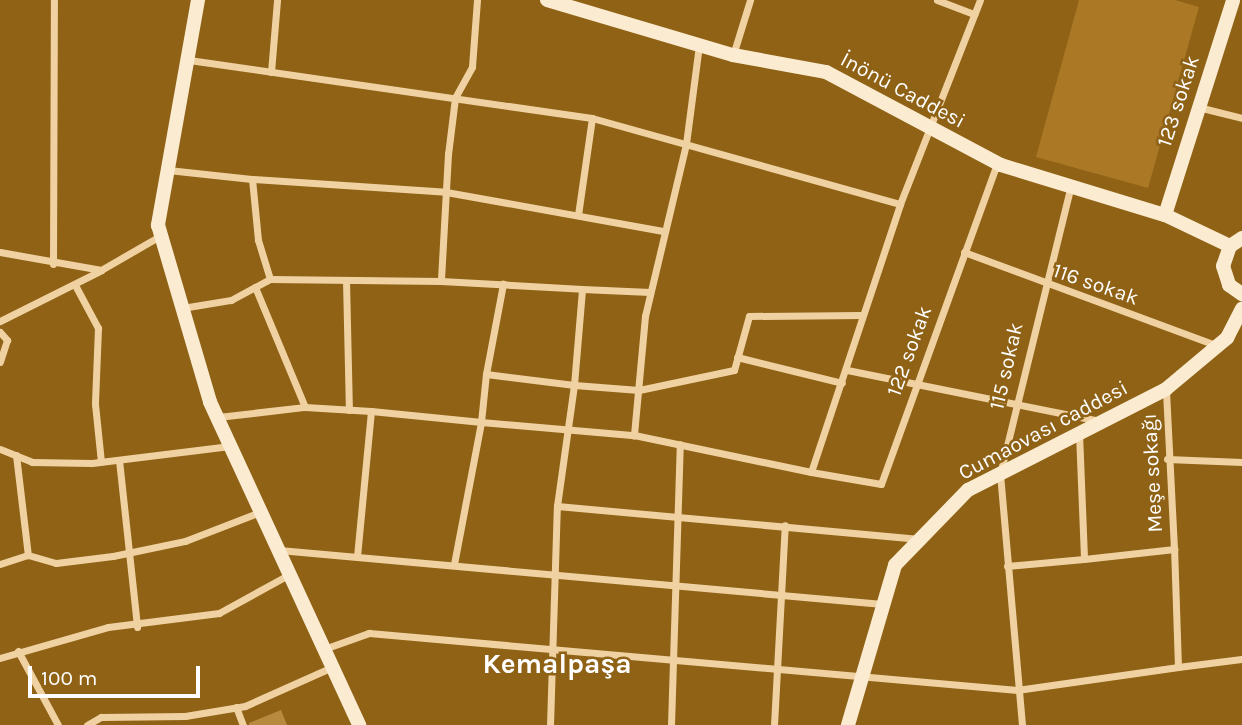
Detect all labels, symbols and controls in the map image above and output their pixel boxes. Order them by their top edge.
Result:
street label: İnönü Caddesi [836,47,970,133]
street label: 123 sokak [1151,52,1205,150]
street label: 116 sokak [1050,258,1142,310]
street label: 122 sokak [881,303,937,399]
street label: 115 sokak [984,320,1028,412]
street label: Cumaovası caddesi [954,375,1132,485]
street label: Meşe sokağı [1136,413,1168,533]
district label: Kemalpaşa [482,647,632,681]
scale bar [32,652,203,696]
text: 100 m [41,666,98,690]

